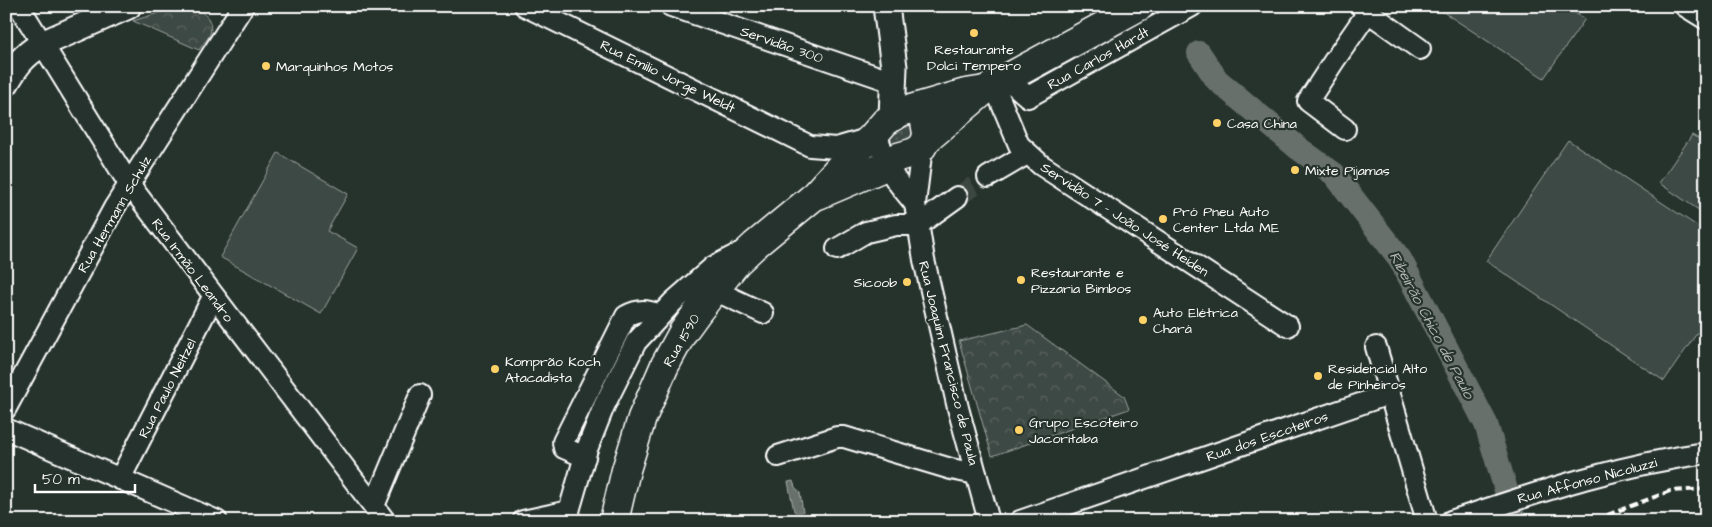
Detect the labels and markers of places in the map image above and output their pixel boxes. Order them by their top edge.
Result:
marker: Restaurante Dolci Tempero [968,27,980,39]
place label: Restaurante Dolci Tempero [927,40,1021,76]
place label: Marquinhos Motos [276,57,393,77]
marker: Marquinhos Motos [260,60,272,72]
place label: Casa China [1227,114,1297,134]
marker: Casa China [1211,117,1223,129]
place label: Mixte Pijamas [1305,161,1390,181]
marker: Mixte Pijamas [1289,164,1301,176]
place label: Pró Pneu Auto Center Ltda ME [1173,202,1280,238]
marker: Pró Pneu Auto Center Ltda ME [1157,213,1169,225]
place label: Restaurante e Pizzaria Bimbos [1031,263,1131,299]
place label: Sicoob [853,273,897,293]
marker: Restaurante e Pizzaria Bimbos [1015,274,1027,286]
marker: Sicoob [901,276,913,288]
place label: Auto Elétrica Chará [1153,303,1238,339]
marker: Auto Elétrica Chará [1137,314,1149,326]
place label: Komprão Koch Atacadista [505,352,601,388]
place label: Residencial Alto de Pinheiros [1328,359,1427,395]
marker: Komprão Koch Atacadista [489,363,501,375]
marker: Residencial Alto de Pinheiros [1312,370,1324,382]
place label: Grupo Escoteiro Jacoritaba [1029,413,1138,449]
marker: Grupo Escoteiro Jacoritaba [1013,424,1025,436]

